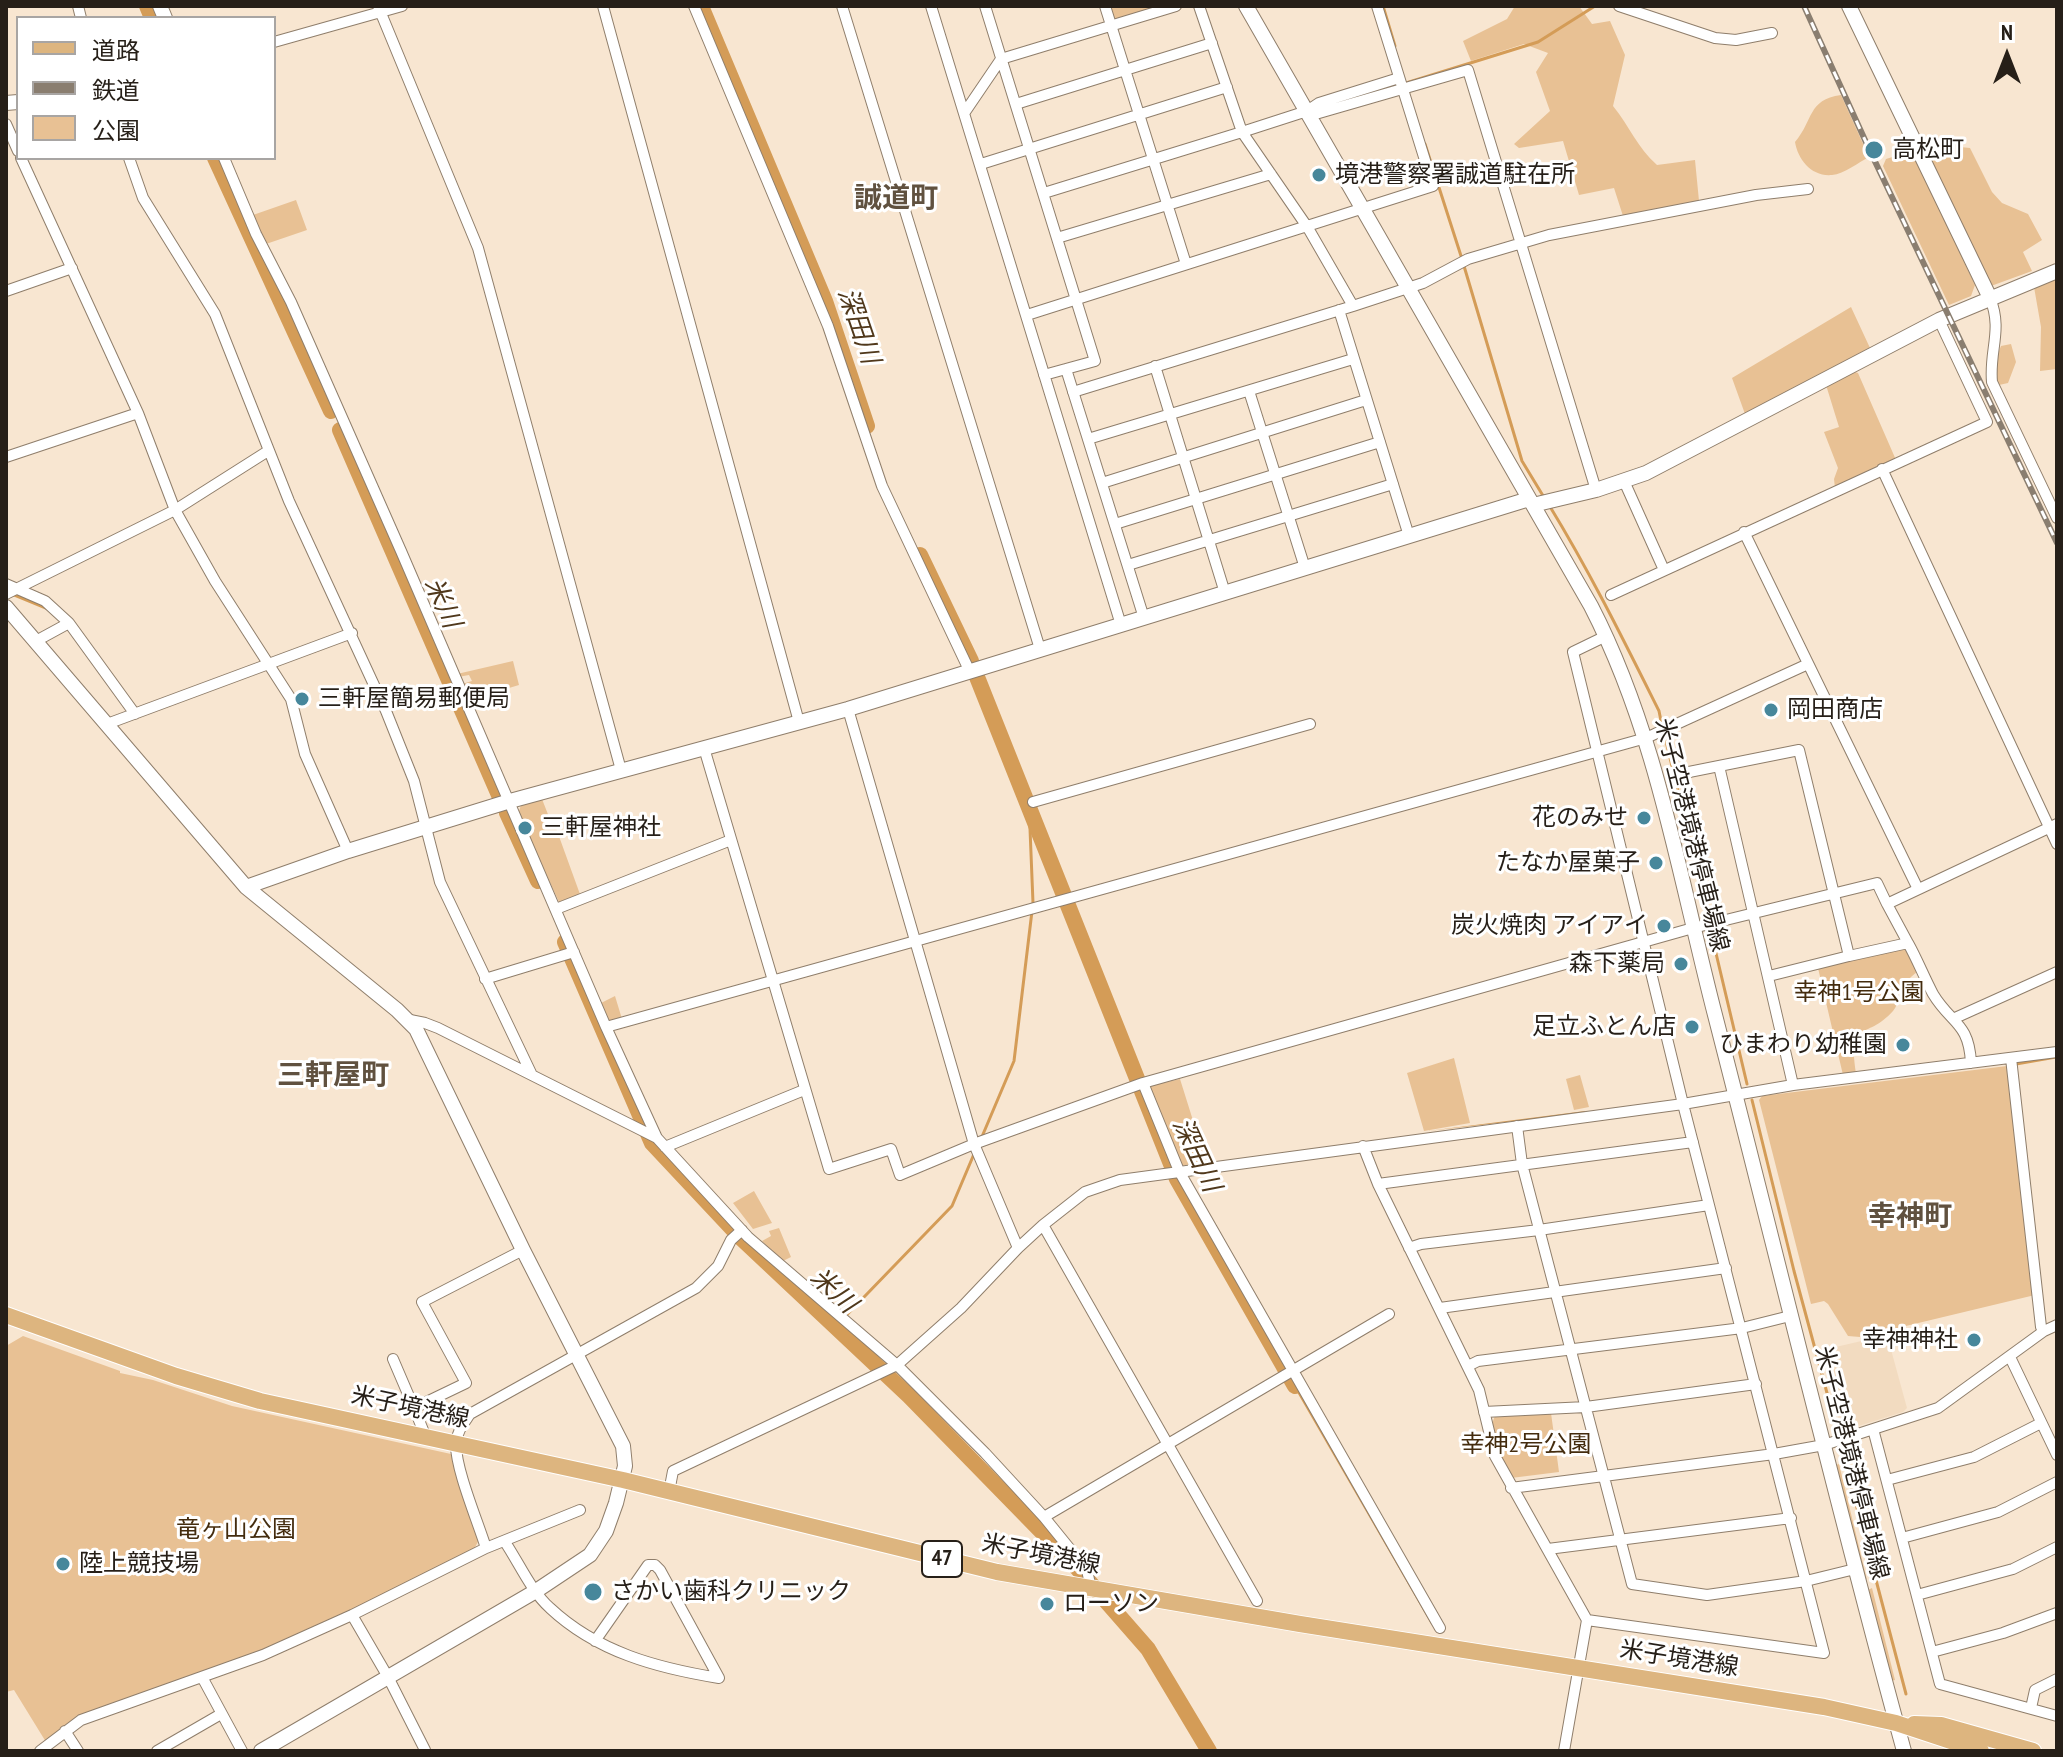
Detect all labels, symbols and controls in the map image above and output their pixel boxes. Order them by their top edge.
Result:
legend [16,16,276,160]
north arrow [1967,16,2047,96]
text: N [2001,18,2013,46]
text: 道路 [92,35,140,66]
text: 鉄道 [92,75,140,106]
text: 公園 [92,115,140,146]
place label: 高松町 [1892,136,1964,164]
marker: 高松町 [1863,139,1885,161]
place label: 境港警察署誠道駐在所 [1335,161,1575,189]
marker: 境港警察署誠道駐在所 [1310,166,1328,184]
district label: 誠道町 [854,182,938,216]
water label: 深田川 [831,284,885,368]
water label: 米川 [417,573,467,633]
place label: 三軒屋簡易郵便局 [318,685,510,713]
marker: 三軒屋簡易郵便局 [293,690,311,708]
place label: 岡田商店 [1787,696,1883,724]
marker: 岡田商店 [1762,701,1780,719]
street label: 米子空港境港停車場線 [1648,715,1734,955]
place label: 花のみせ [1532,804,1628,832]
marker: 花のみせ [1635,809,1653,827]
place label: 三軒屋神社 [541,814,661,842]
marker: 三軒屋神社 [516,819,534,837]
place label: たなか屋菓子 [1496,849,1640,877]
marker: たなか屋菓子 [1647,854,1665,872]
place label: 炭火焼肉 アイアイ [1451,912,1648,940]
marker: 炭火焼肉 アイアイ [1655,917,1673,935]
place label: 森下薬局 [1569,950,1665,978]
marker: 森下薬局 [1672,955,1690,973]
park label: 幸神1号公園 [1794,979,1924,1007]
place label: 足立ふとん店 [1532,1013,1676,1041]
marker: 足立ふとん店 [1683,1018,1701,1036]
place label: ひまわり幼稚園 [1719,1031,1887,1059]
marker: ひまわり幼稚園 [1894,1036,1912,1054]
district label: 三軒屋町 [277,1059,389,1093]
water label: 深田川 [1165,1113,1227,1197]
district label: 幸神町 [1868,1200,1952,1234]
water label: 米川 [803,1262,863,1320]
place label: 幸神神社 [1862,1326,1958,1354]
marker: 幸神神社 [1965,1331,1983,1349]
street label: 米子空港境港停車場線 [1808,1343,1894,1583]
street label: 米子境港線 [348,1381,472,1435]
park label: 幸神2号公園 [1461,1431,1591,1459]
park label: 竜ヶ山公園 [176,1516,296,1544]
street label: 米子境港線 [979,1529,1103,1581]
road number: 47 [922,1541,962,1577]
place label: 陸上競技場 [79,1550,199,1578]
marker: 陸上競技場 [54,1555,72,1573]
place label: さかい歯科クリニック [611,1578,851,1606]
marker: さかい歯科クリニック [582,1581,604,1603]
place label: ローソン [1063,1590,1159,1618]
marker: ローソン [1038,1595,1056,1613]
street label: 米子境港線 [1617,1635,1741,1683]

